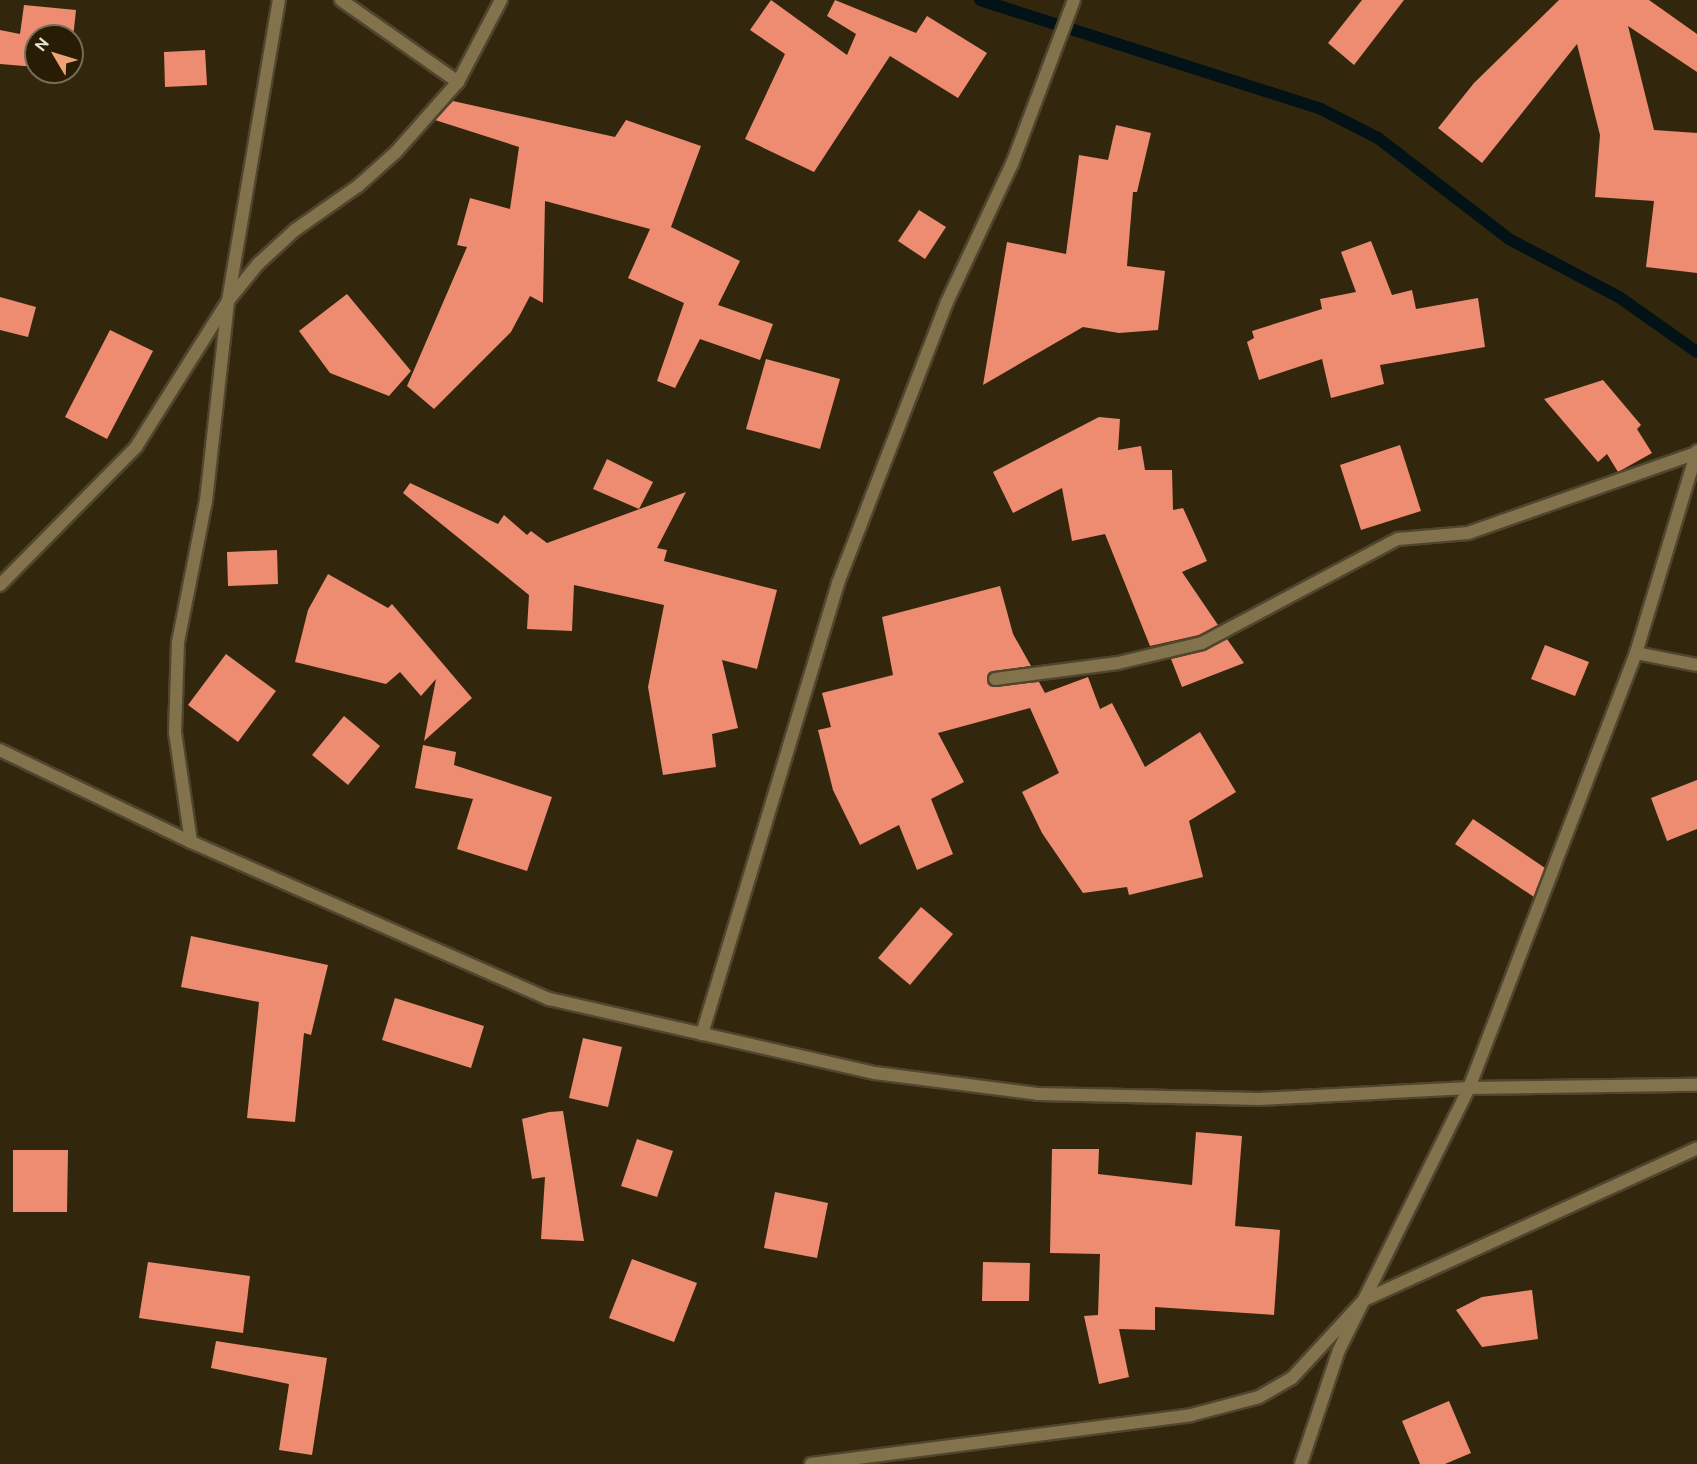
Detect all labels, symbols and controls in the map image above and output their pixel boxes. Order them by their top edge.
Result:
north arrow [24,24,84,84]
text: N [31,34,52,54]

